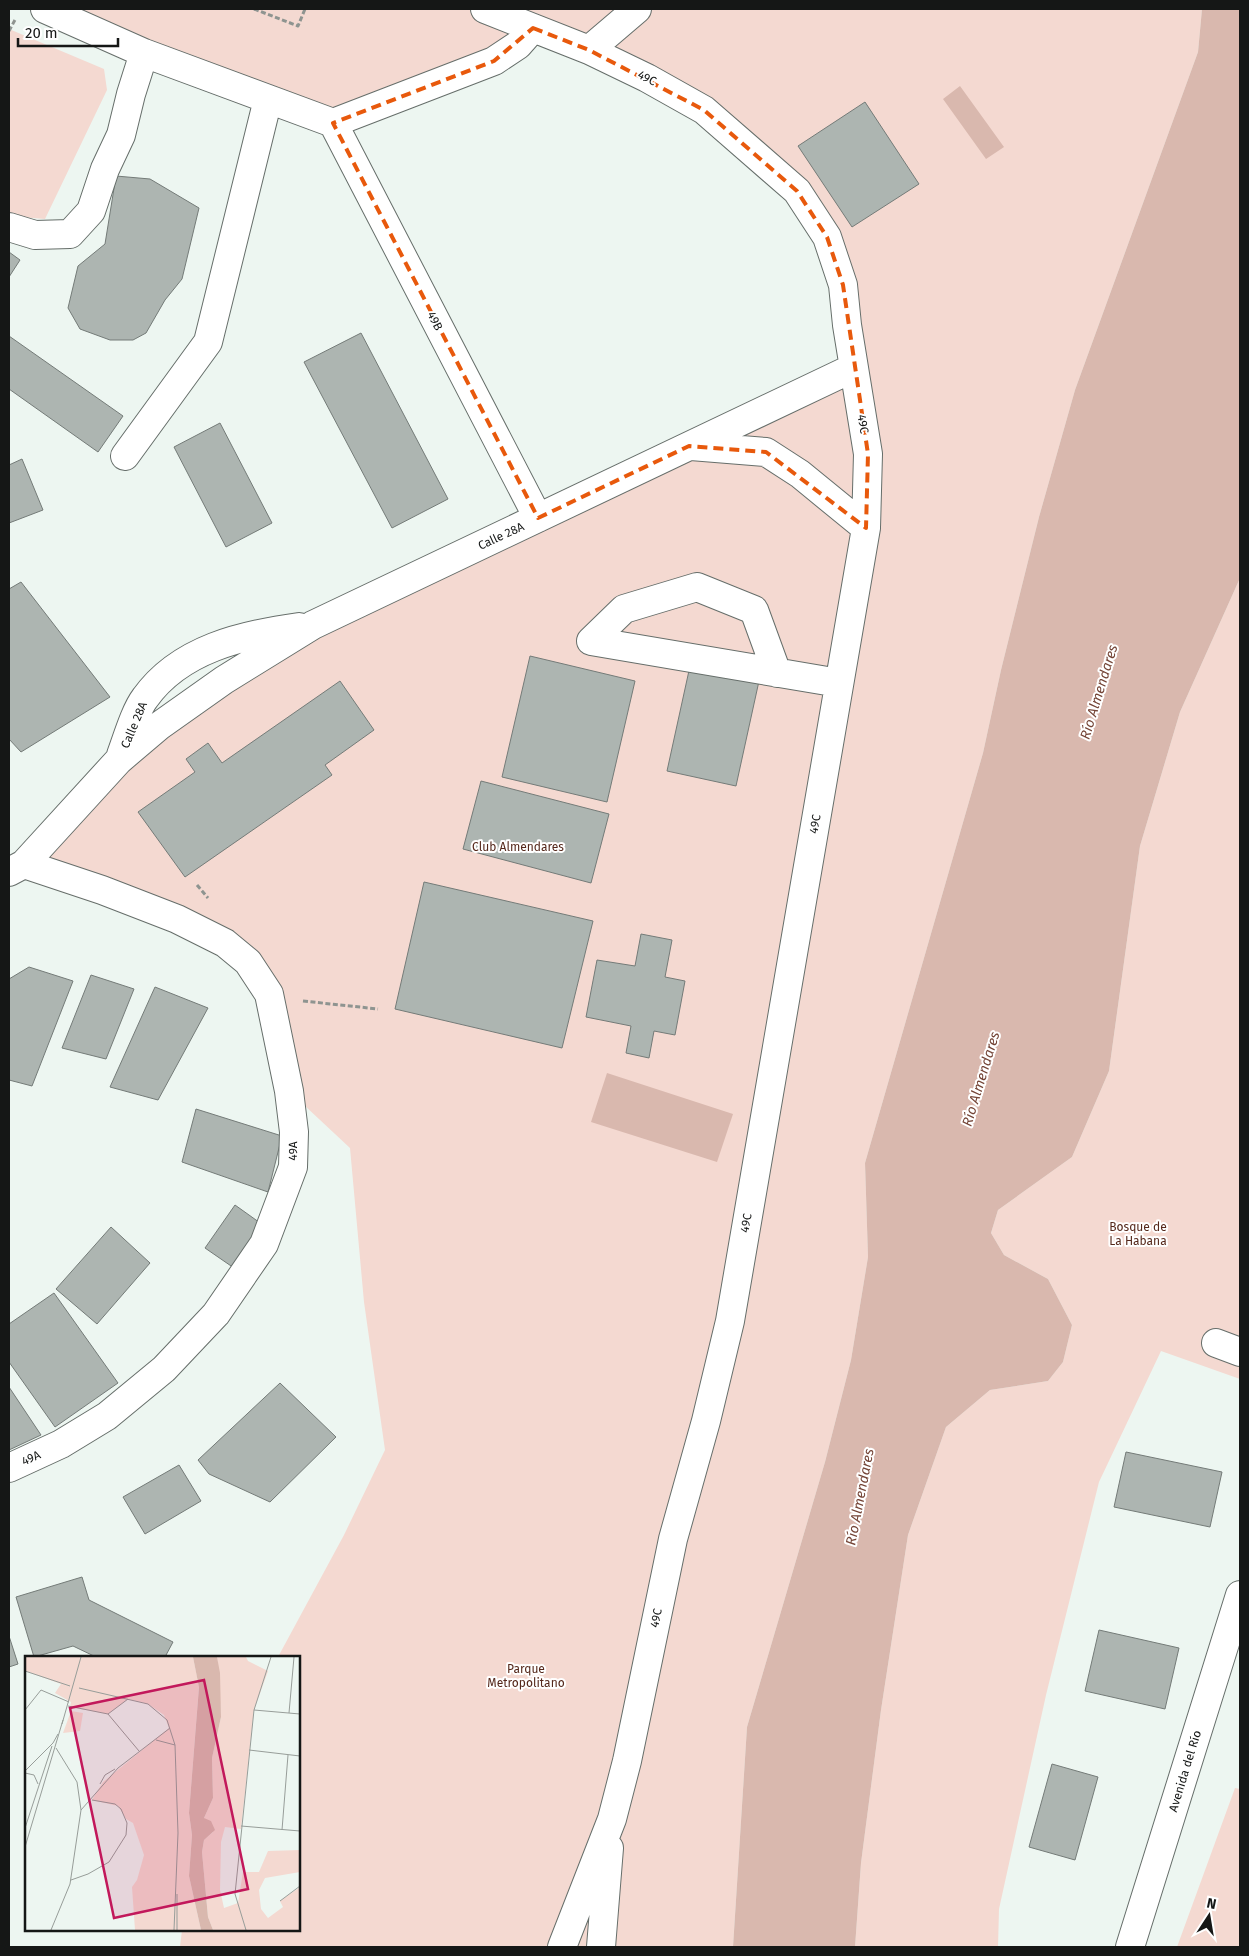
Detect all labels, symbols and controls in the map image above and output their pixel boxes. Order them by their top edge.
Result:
scale bar [18,15,118,47]
text: 20 m [25,24,58,42]
street label: 49C [635,67,659,89]
street label: 49B [424,309,446,333]
street label: 49C [854,413,872,435]
street label: Calle 28A [476,519,526,553]
water label: Río Almendares [1077,642,1122,741]
street label: Calle 28A [118,700,150,750]
street label: 49C [806,813,824,835]
park label: Club Almendares [472,840,564,854]
water label: Río Almendares [959,1029,1004,1128]
street label: 49A [286,1141,300,1161]
street label: 49C [737,1212,755,1234]
park label: Bosque de La Habana [1109,1220,1167,1248]
water label: Río Almendares [842,1447,878,1547]
street label: 49A [19,1448,43,1468]
street label: 49C [647,1607,665,1629]
inset map [25,1656,300,1931]
park label: Parque Metropolitano [487,1662,565,1690]
street label: Avenida del Río [1166,1728,1204,1814]
north arrow [1184,1891,1234,1941]
text: N [1205,1894,1218,1913]

